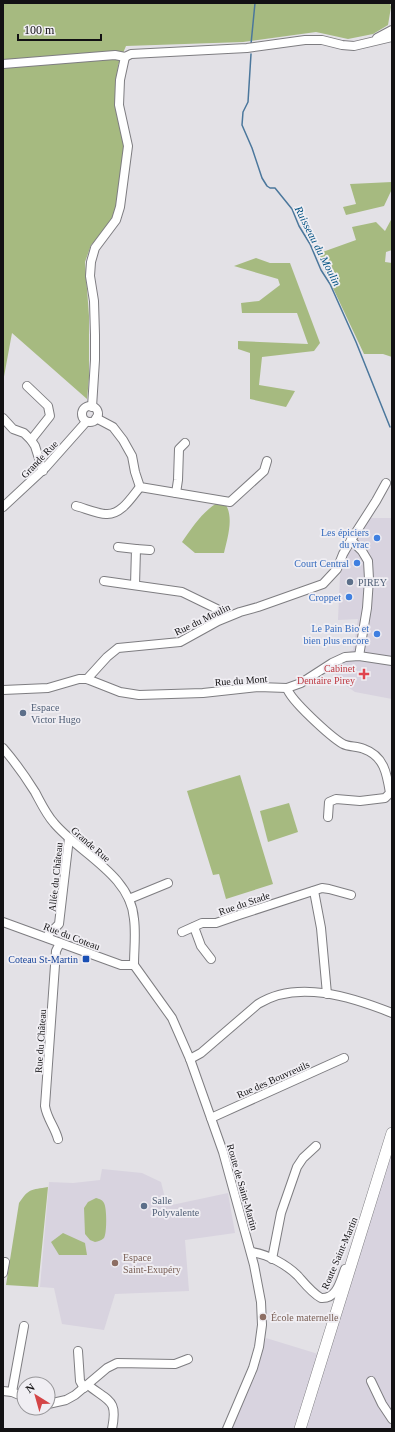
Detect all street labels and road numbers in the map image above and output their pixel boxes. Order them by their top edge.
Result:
street label: Grande Rue [19,438,60,480]
street label: Rue du Moulin [173,601,232,638]
street label: Rue du Mont [214,673,268,688]
street label: Grande Rue [69,824,113,865]
street label: Allée du Château [46,842,65,912]
street label: Rue du Stade [217,889,272,917]
street label: Rue du Coteau [42,921,102,952]
street label: Rue du Château [33,1009,48,1073]
street label: Rue des Bouvreuils [235,1058,311,1100]
street label: Route de Saint-Martin [225,1143,260,1232]
street label: Route Saint-Martin [319,1215,360,1291]

